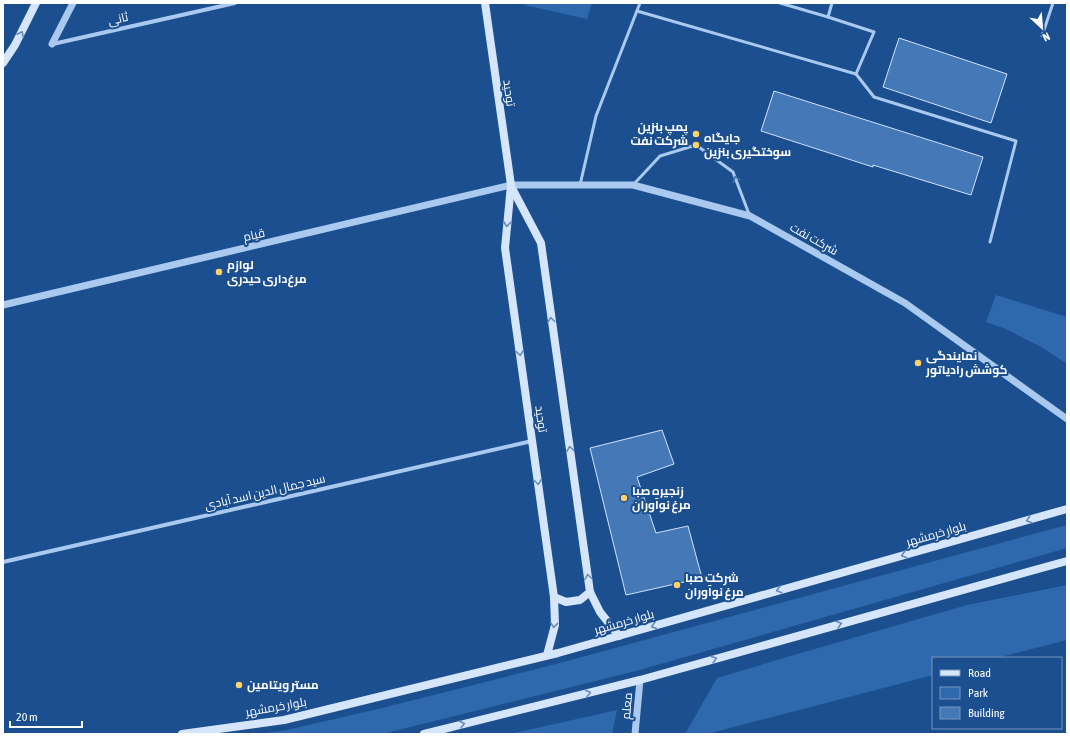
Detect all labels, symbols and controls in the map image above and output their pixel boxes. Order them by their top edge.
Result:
north arrow [1022,8,1062,48]
street label: ثانی [106,10,130,28]
text: N [1041,30,1052,44]
one-way arrow [16,31,24,38]
street label: توحید [500,79,518,108]
place label: پمپ بنزین شرکت نفت [630,120,689,149]
marker: پمپ بنزین شرکت نفت [691,129,701,139]
place label: جایگاه سوختگیرى بنزین [704,131,791,160]
marker: جایگاه سوختگیرى بنزین [691,140,701,150]
one-way arrow [733,176,741,183]
street label: شرکت نفت [787,220,841,258]
one-way arrow [503,221,512,227]
street label: قیام [242,226,266,245]
place label: لوازم مرغ‌داری حیدری [227,258,307,288]
marker: لوازم مرغ‌داری حیدری [214,267,224,277]
one-way arrow [547,317,556,323]
place label: نمایندگی کوشش رادیاتور [925,349,1008,378]
one-way arrow [515,350,524,356]
marker: نمایندگی کوشش رادیاتور [913,358,923,368]
street label: توحید [532,405,550,434]
one-way arrow [566,446,575,452]
street label: سید جمال الدین اسد آبادی [203,471,327,513]
one-way arrow [533,479,542,485]
place label: زنجیره صبا مرغ نوآوران [632,484,691,514]
marker: زنجیره صبا مرغ نوآوران [619,493,629,503]
one-way arrow [1026,515,1033,524]
street label: بلوار خرمشهر [903,519,968,550]
one-way arrow [901,550,908,559]
place label: شرکت صبا مرغ نوآوران [685,571,744,601]
one-way arrow [584,574,593,580]
marker: شرکت صبا مرغ نوآوران [672,580,682,590]
one-way arrow [776,585,783,594]
street label: بلوار خرمشهر [591,607,656,638]
one-way arrow [835,620,842,629]
one-way arrow [550,621,559,628]
one-way arrow [651,621,657,629]
one-way arrow [710,655,717,664]
legend [932,657,1062,729]
text: Road [968,666,991,680]
place label: مستر ویتامین [247,678,319,693]
marker: مستر ویتامین [234,680,244,690]
text: Park [968,686,989,700]
one-way arrow [585,689,592,697]
street label: معلم [619,692,636,720]
street label: بلوار خرمشهر [243,695,308,719]
scale bar [10,703,82,729]
text: Building [968,706,1006,720]
text: 20 m [16,710,38,724]
one-way arrow [459,721,465,729]

